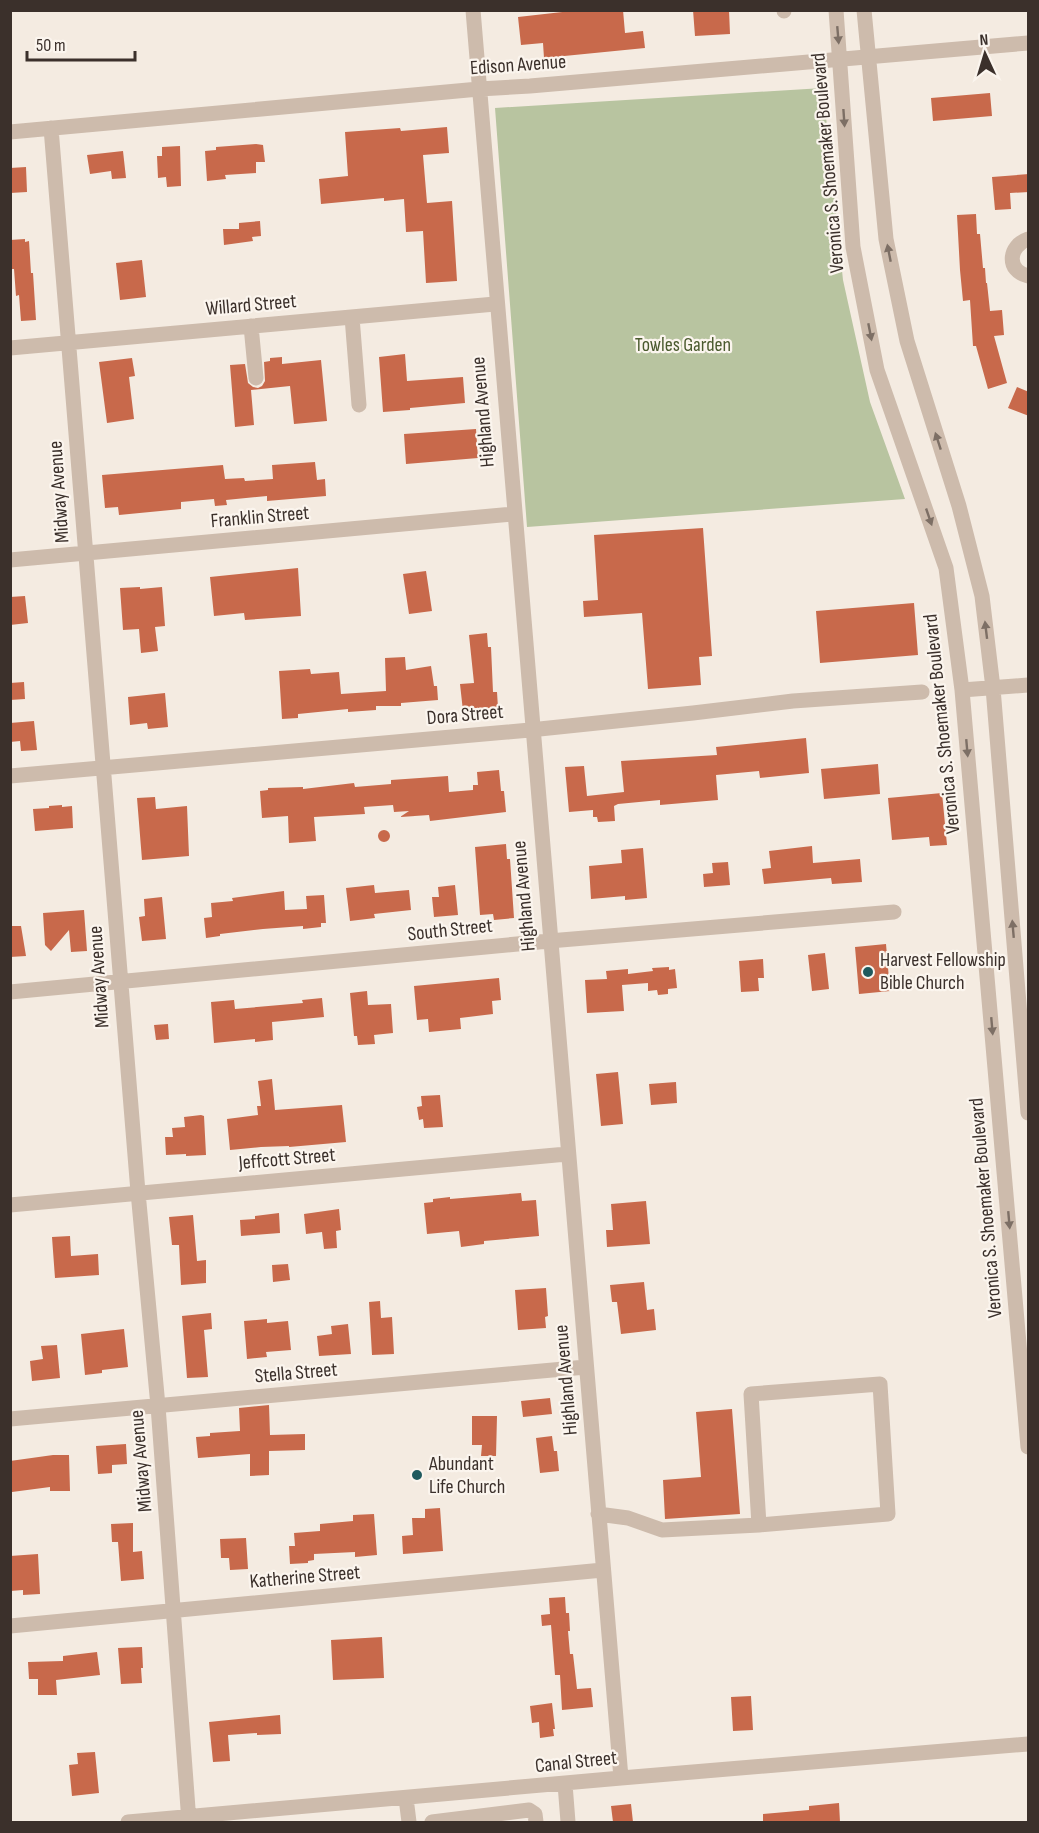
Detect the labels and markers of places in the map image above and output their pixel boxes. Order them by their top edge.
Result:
place label: Harvest Fellowship Bible Church [880,948,1006,995]
marker: Harvest Fellowship Bible Church [861,965,875,979]
place label: Abundant Life Church [428,1452,505,1499]
marker: Abundant Life Church [410,1468,424,1482]

